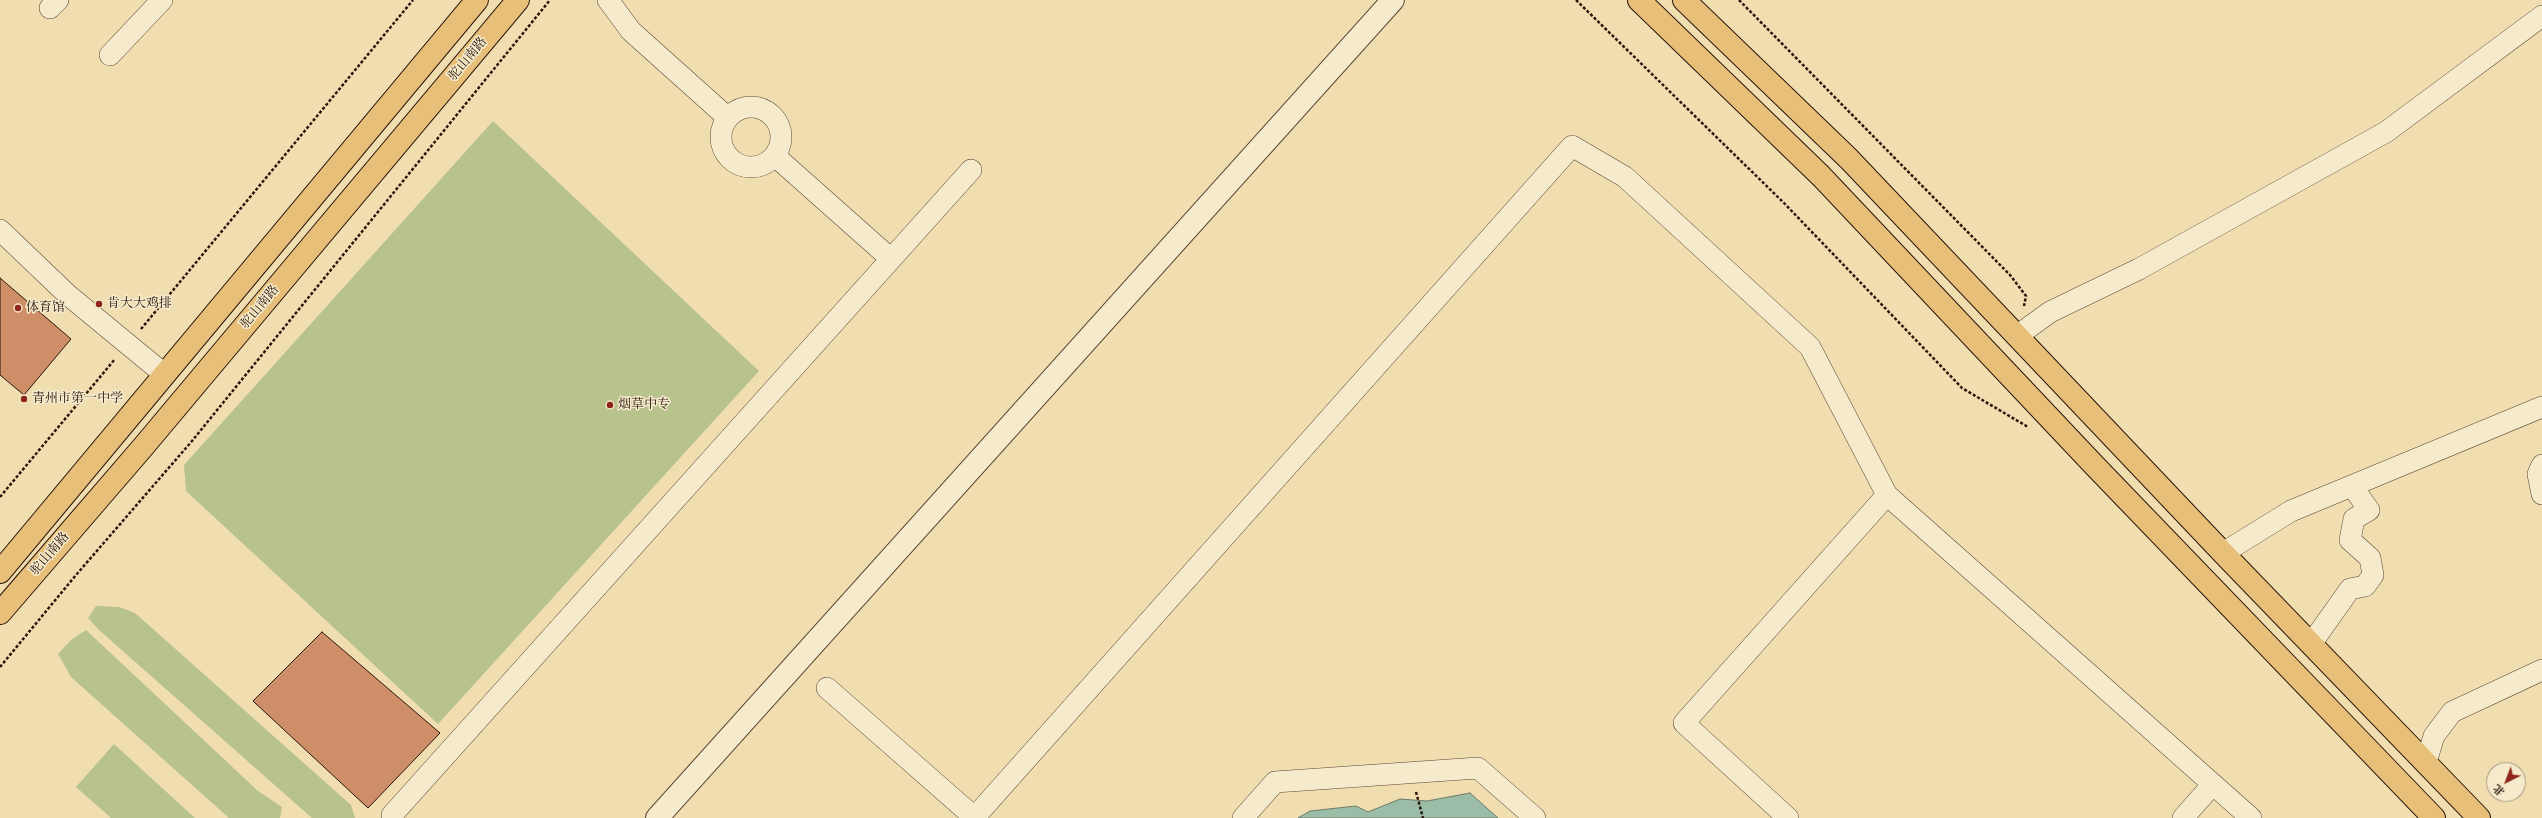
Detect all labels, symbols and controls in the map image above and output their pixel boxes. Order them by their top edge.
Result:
street label: 驼山南路 [445,34,491,84]
street label: 驼山南路 [237,282,283,332]
place label: 肯大大鸡排 [107,296,172,312]
marker: 肯大大鸡排 [94,299,104,309]
place label: 体育馆 [26,300,65,316]
marker: 体育馆 [13,303,23,313]
place label: 青州市第一中学 [32,391,123,407]
marker: 青州市第一中学 [19,394,29,404]
place label: 烟草中专 [618,397,670,413]
marker: 烟草中专 [605,400,615,410]
street label: 驼山南路 [27,529,73,579]
north arrow [2486,762,2526,802]
text: 北 [2489,781,2508,800]

